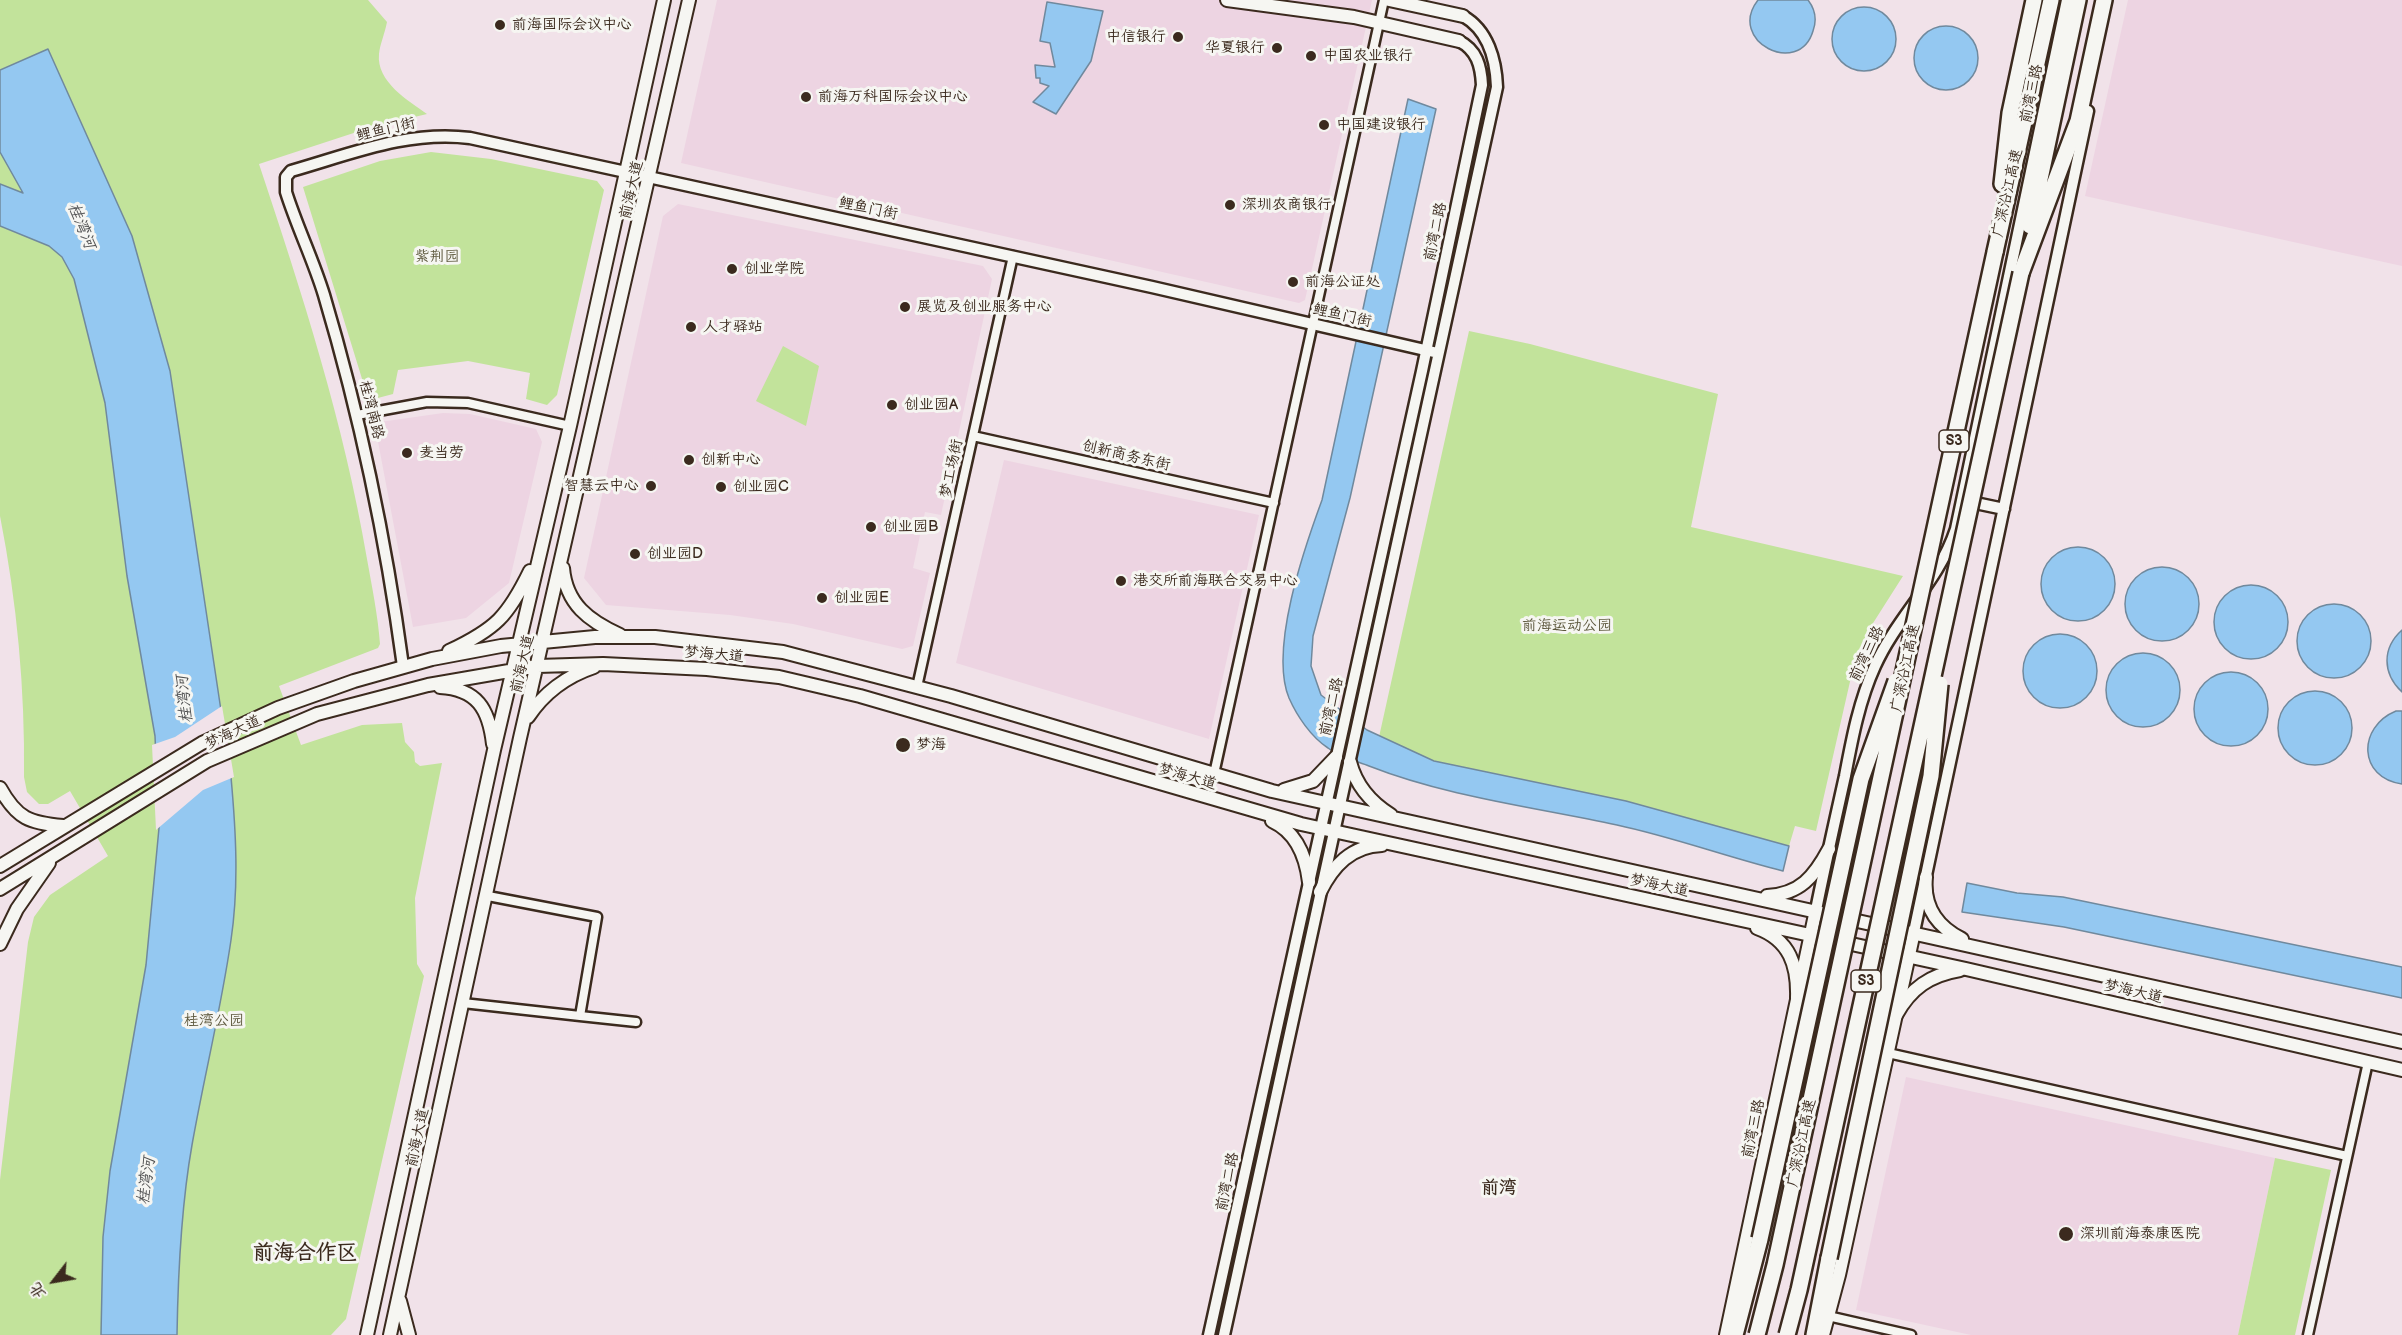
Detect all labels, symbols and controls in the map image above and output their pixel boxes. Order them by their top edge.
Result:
place label: 前海国际会议中心 [512,16,632,34]
marker: 前海国际会议中心 [493,18,507,32]
place label: 中信银行 [1106,28,1166,46]
marker: 中信银行 [1171,30,1185,44]
place label: 华夏银行 [1205,39,1265,57]
marker: 华夏银行 [1270,41,1284,55]
place label: 中国农业银行 [1323,47,1413,65]
marker: 中国农业银行 [1304,49,1318,63]
street label: 前湾三路 [2017,63,2047,125]
place label: 前海万科国际会议中心 [818,88,968,106]
marker: 前海万科国际会议中心 [799,90,813,104]
street label: 鲤鱼门街 [355,114,417,146]
place label: 中国建设银行 [1336,116,1426,134]
marker: 中国建设银行 [1317,118,1331,132]
street label: 广深沿江高速 [1989,147,2027,239]
street label: 前海大道 [616,159,648,221]
street label: 鲤鱼门街 [837,194,899,224]
place label: 深圳农商银行 [1242,196,1332,214]
marker: 深圳农商银行 [1223,198,1237,212]
water label: 桂湾河 [63,200,99,252]
street label: 前湾二路 [1421,201,1451,263]
park label: 紫荆园 [415,248,459,266]
place label: 创业学院 [744,260,804,278]
marker: 创业学院 [725,262,739,276]
place label: 前海公证处 [1305,273,1380,291]
marker: 前海公证处 [1286,275,1300,289]
place label: 展览及创业服务中心 [917,298,1052,316]
marker: 展览及创业服务中心 [898,300,912,314]
street label: 鲤鱼门街 [1311,300,1373,332]
place label: 人才驿站 [703,318,763,336]
marker: 人才驿站 [684,320,698,334]
street label: 桂湾南路 [355,379,387,441]
place label: 创业园A [904,396,958,414]
marker: 创业园A [885,398,899,412]
road number: S3 [1939,430,1969,452]
street label: 创新商务东街 [1080,437,1172,475]
street label: 梦工场街 [937,438,967,500]
place label: 麦当劳 [419,444,464,462]
marker: 麦当劳 [400,446,414,460]
place label: 创新中心 [701,451,761,469]
marker: 创新中心 [682,453,696,467]
place label: 智慧云中心 [564,477,639,495]
place label: 创业园C [733,478,789,496]
marker: 智慧云中心 [644,479,658,493]
marker: 创业园C [714,480,728,494]
place label: 创业园B [883,518,938,536]
marker: 创业园B [864,520,878,534]
place label: 创业园D [647,545,703,563]
marker: 创业园D [628,547,642,561]
place label: 港交所前海联合交易中心 [1133,572,1298,590]
marker: 港交所前海联合交易中心 [1114,574,1128,588]
place label: 创业园E [834,589,889,607]
marker: 创业园E [815,591,829,605]
park label: 前海运动公园 [1522,617,1612,635]
street label: 广深沿江高速 [1888,622,1924,714]
street label: 前湾三路 [1846,623,1888,685]
street label: 前海大道 [507,633,539,695]
street label: 梦海大道 [683,643,745,667]
water label: 桂湾河 [173,674,197,724]
street label: 前湾二路 [1316,676,1348,738]
street label: 梦海大道 [202,712,264,754]
marker: 梦海 [894,736,912,754]
place label: 梦海 [916,736,946,754]
street label: 梦海大道 [1156,760,1218,794]
street label: 梦海大道 [1628,871,1690,901]
road number: S3 [1851,970,1881,992]
street label: 梦海大道 [2102,976,2164,1008]
park label: 桂湾公园 [184,1012,244,1030]
street label: 广深沿江高速 [1784,1097,1820,1189]
street label: 前湾三路 [1739,1098,1769,1160]
street label: 前海大道 [403,1107,433,1169]
street label: 前湾二路 [1213,1151,1243,1213]
water label: 桂湾河 [134,1156,160,1206]
district label: 前湾 [1481,1177,1517,1199]
marker: 深圳前海泰康医院 [2057,1225,2075,1243]
place label: 深圳前海泰康医院 [2080,1225,2200,1243]
district label: 前海合作区 [253,1241,357,1267]
north arrow [24,1251,84,1311]
text: 北 [26,1279,50,1302]

